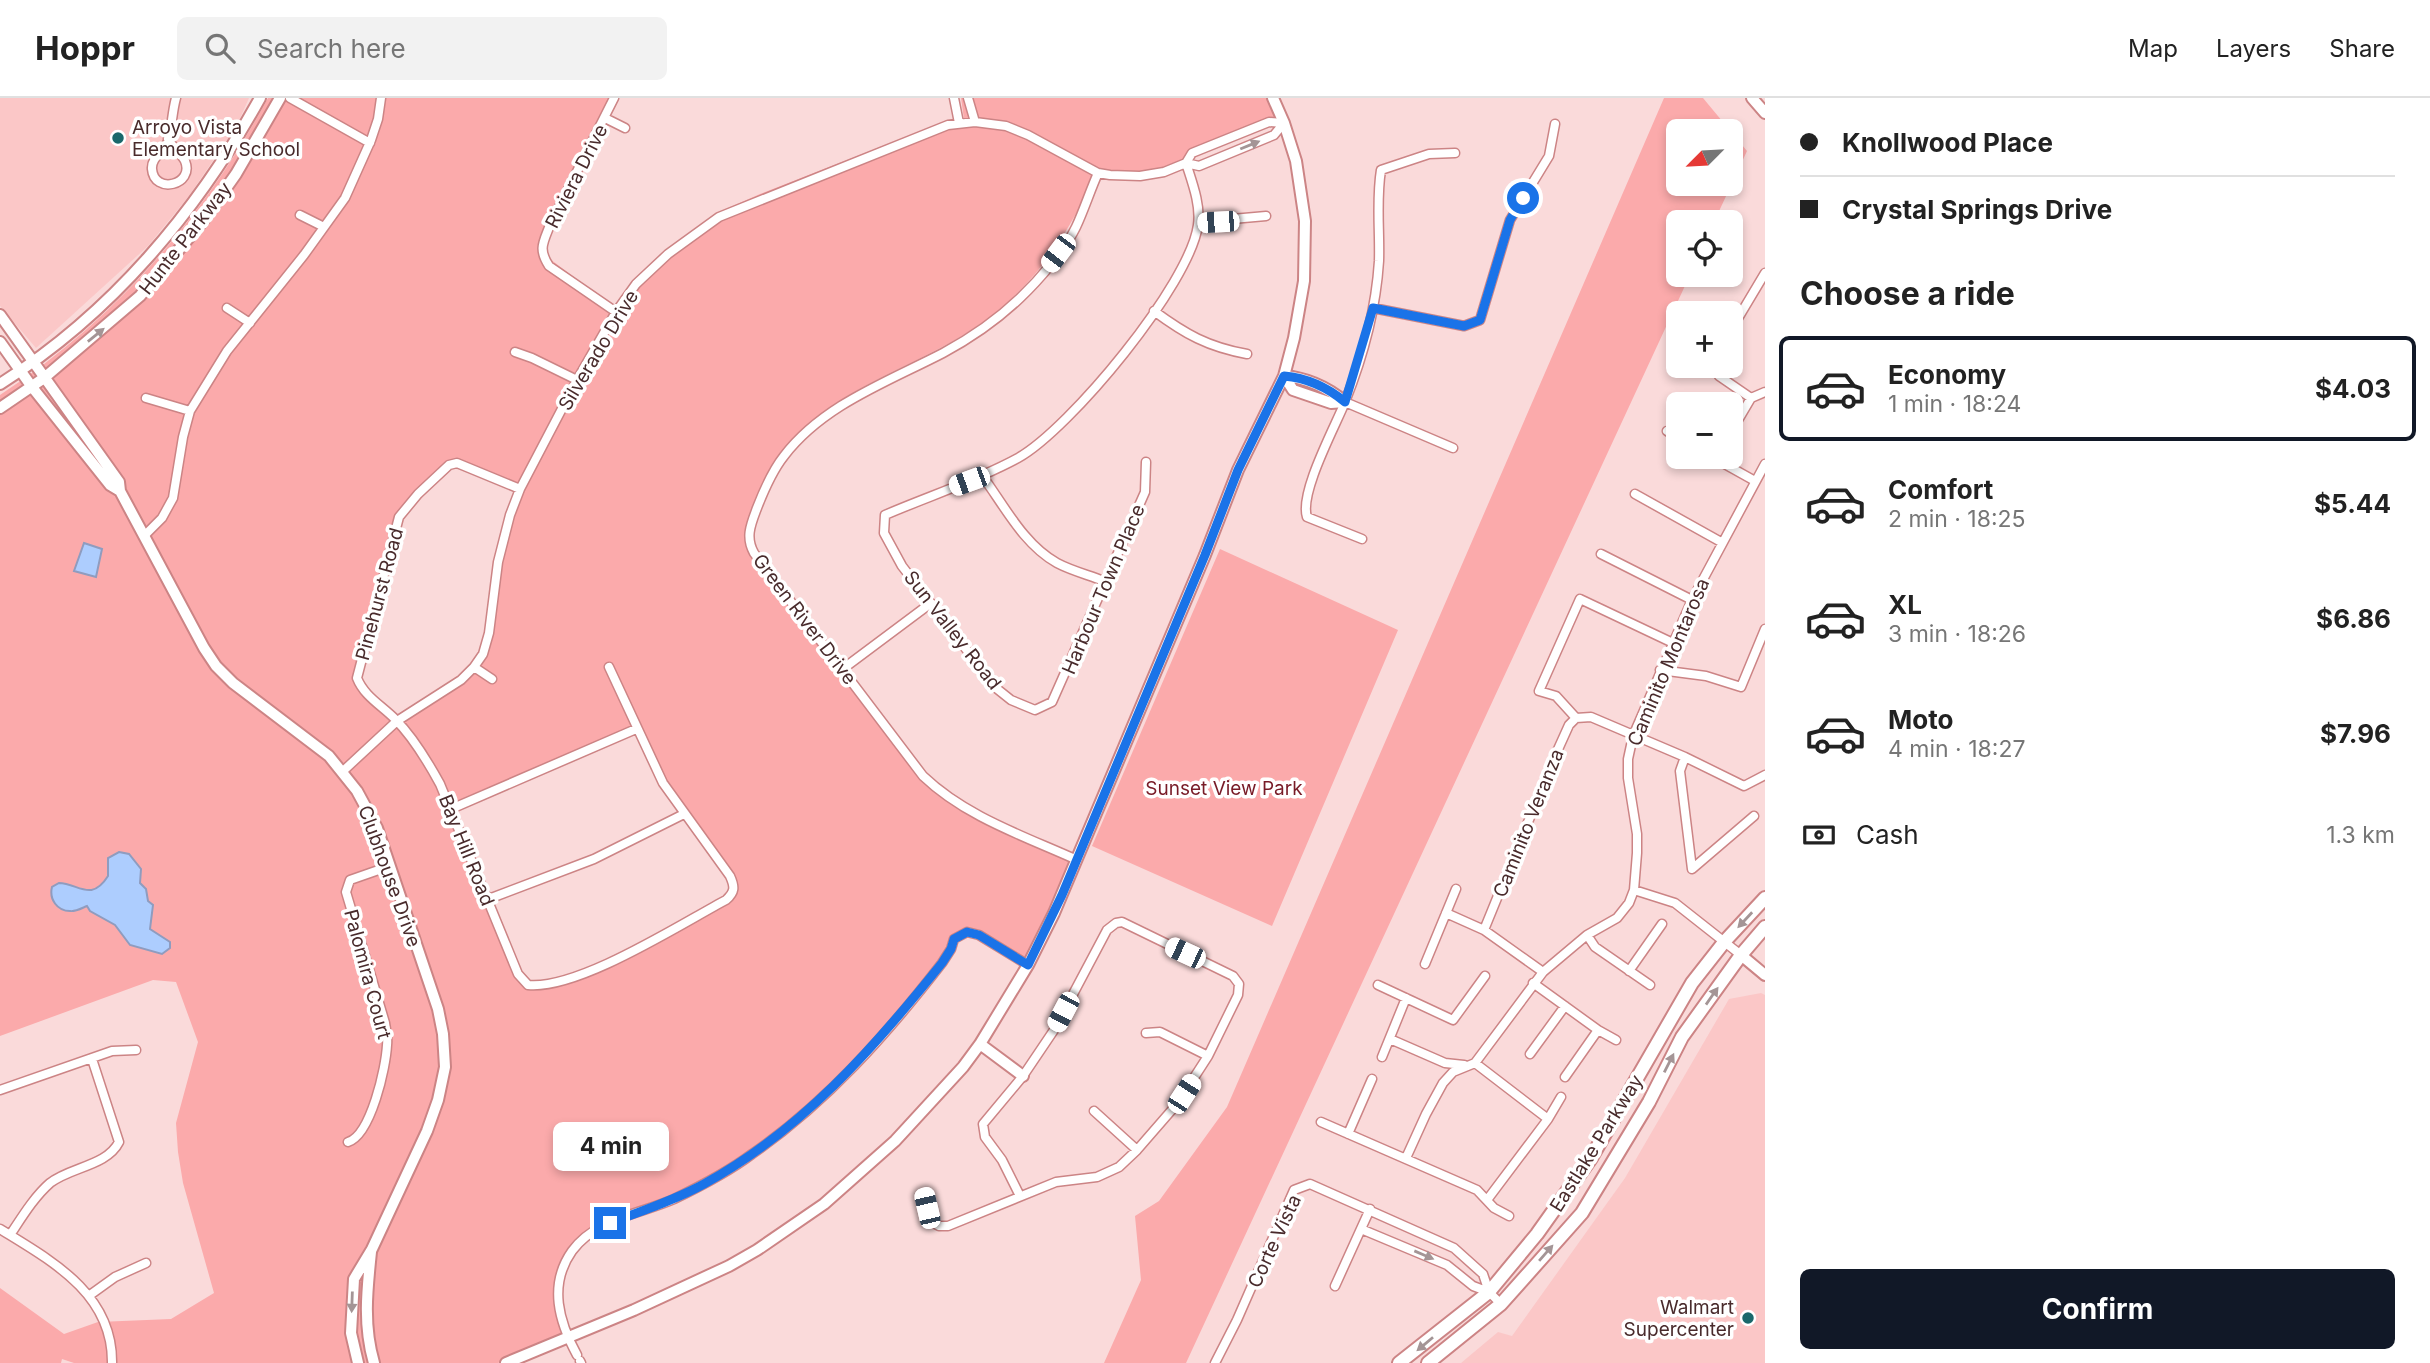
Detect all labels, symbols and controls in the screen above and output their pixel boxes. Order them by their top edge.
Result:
search box [177,17,667,80]
text: Hoppr [35,28,135,68]
icon: search [201,29,239,67]
text: Search here [257,33,406,64]
text: Map [2128,34,2178,63]
text: Layers [2216,34,2291,63]
text: Share [2329,34,2395,63]
place label: Arroyo Vista Elementary School [132,116,300,161]
north arrow [1666,119,1743,196]
map controls [1666,119,1743,469]
street label: Riviera Drive [540,120,612,232]
text: Knollwood Place [1842,127,2053,158]
marker: Arroyo Vista Elementary School [110,130,126,146]
one-way arrow [1240,140,1261,151]
street label: Hunte Parkway [134,177,237,299]
route start [1507,182,1539,214]
text: Crystal Springs Drive [1842,194,2112,225]
car [1197,210,1240,234]
button: locate [1666,210,1743,287]
car [1037,230,1080,276]
text: Choose a ride [1800,274,2015,313]
street label: Silverado Drive [553,286,643,415]
button: + [1666,301,1743,378]
one-way arrow [87,327,105,342]
icon: car [1804,357,1867,420]
text: Economy [1888,359,2006,390]
text: $4.03 [2315,373,2391,404]
text: 1 min · 18:24 [1888,390,2021,418]
button: − [1666,392,1743,469]
car [946,464,993,498]
icon: car [1804,472,1867,535]
text: Comfort [1888,474,1993,505]
text: $5.44 [2314,488,2391,519]
street label: Harbour Town Place [1057,501,1150,678]
text: 2 min · 18:25 [1888,505,2026,533]
street label: Pinehurst Road [351,525,408,663]
street label: Green River Drive [748,549,861,689]
street label: Sun Valley Road [899,566,1006,694]
street label: Caminito Montarosa [1623,575,1714,750]
icon: car [1804,587,1867,650]
text: XL [1888,589,1922,620]
text: $6.86 [2316,603,2391,634]
text: 3 min · 18:26 [1888,620,2026,648]
icon: car [1804,702,1867,765]
text: Moto [1888,704,1953,735]
text: $7.96 [2320,718,2391,749]
text: 4 min · 18:27 [1888,735,2025,763]
street label: Caminito Veranza [1488,746,1569,901]
park label: Sunset View Park [1145,777,1303,800]
street label: Bay Hill Road [434,791,499,909]
street label: Clubhouse Drive [353,802,426,950]
icon: cash [1800,816,1838,854]
text: Cash [1856,819,1919,850]
text: 1.3 km [2326,821,2395,849]
street label: Palomira Court [339,907,396,1042]
one-way arrow [1736,911,1753,928]
car [1162,935,1209,971]
one-way arrow [1704,987,1718,1005]
car [1044,989,1083,1035]
one-way arrow [1664,1053,1675,1073]
street label: Eastlake Parkway [1545,1070,1648,1216]
car [1164,1071,1205,1117]
callout: 4 min [552,1122,668,1170]
text: 4 min [580,1132,642,1160]
car [913,1185,942,1231]
street label: Corte Vista [1243,1191,1306,1291]
route end [594,1207,626,1239]
one-way arrow [1538,1244,1554,1262]
one-way arrow [1414,1250,1435,1261]
button: Confirm [1800,1269,2395,1349]
one-way arrow [346,1291,357,1313]
place label: Walmart Supercenter [1624,1296,1734,1341]
marker: Walmart Supercenter [1740,1310,1756,1326]
one-way arrow [1416,1336,1434,1351]

